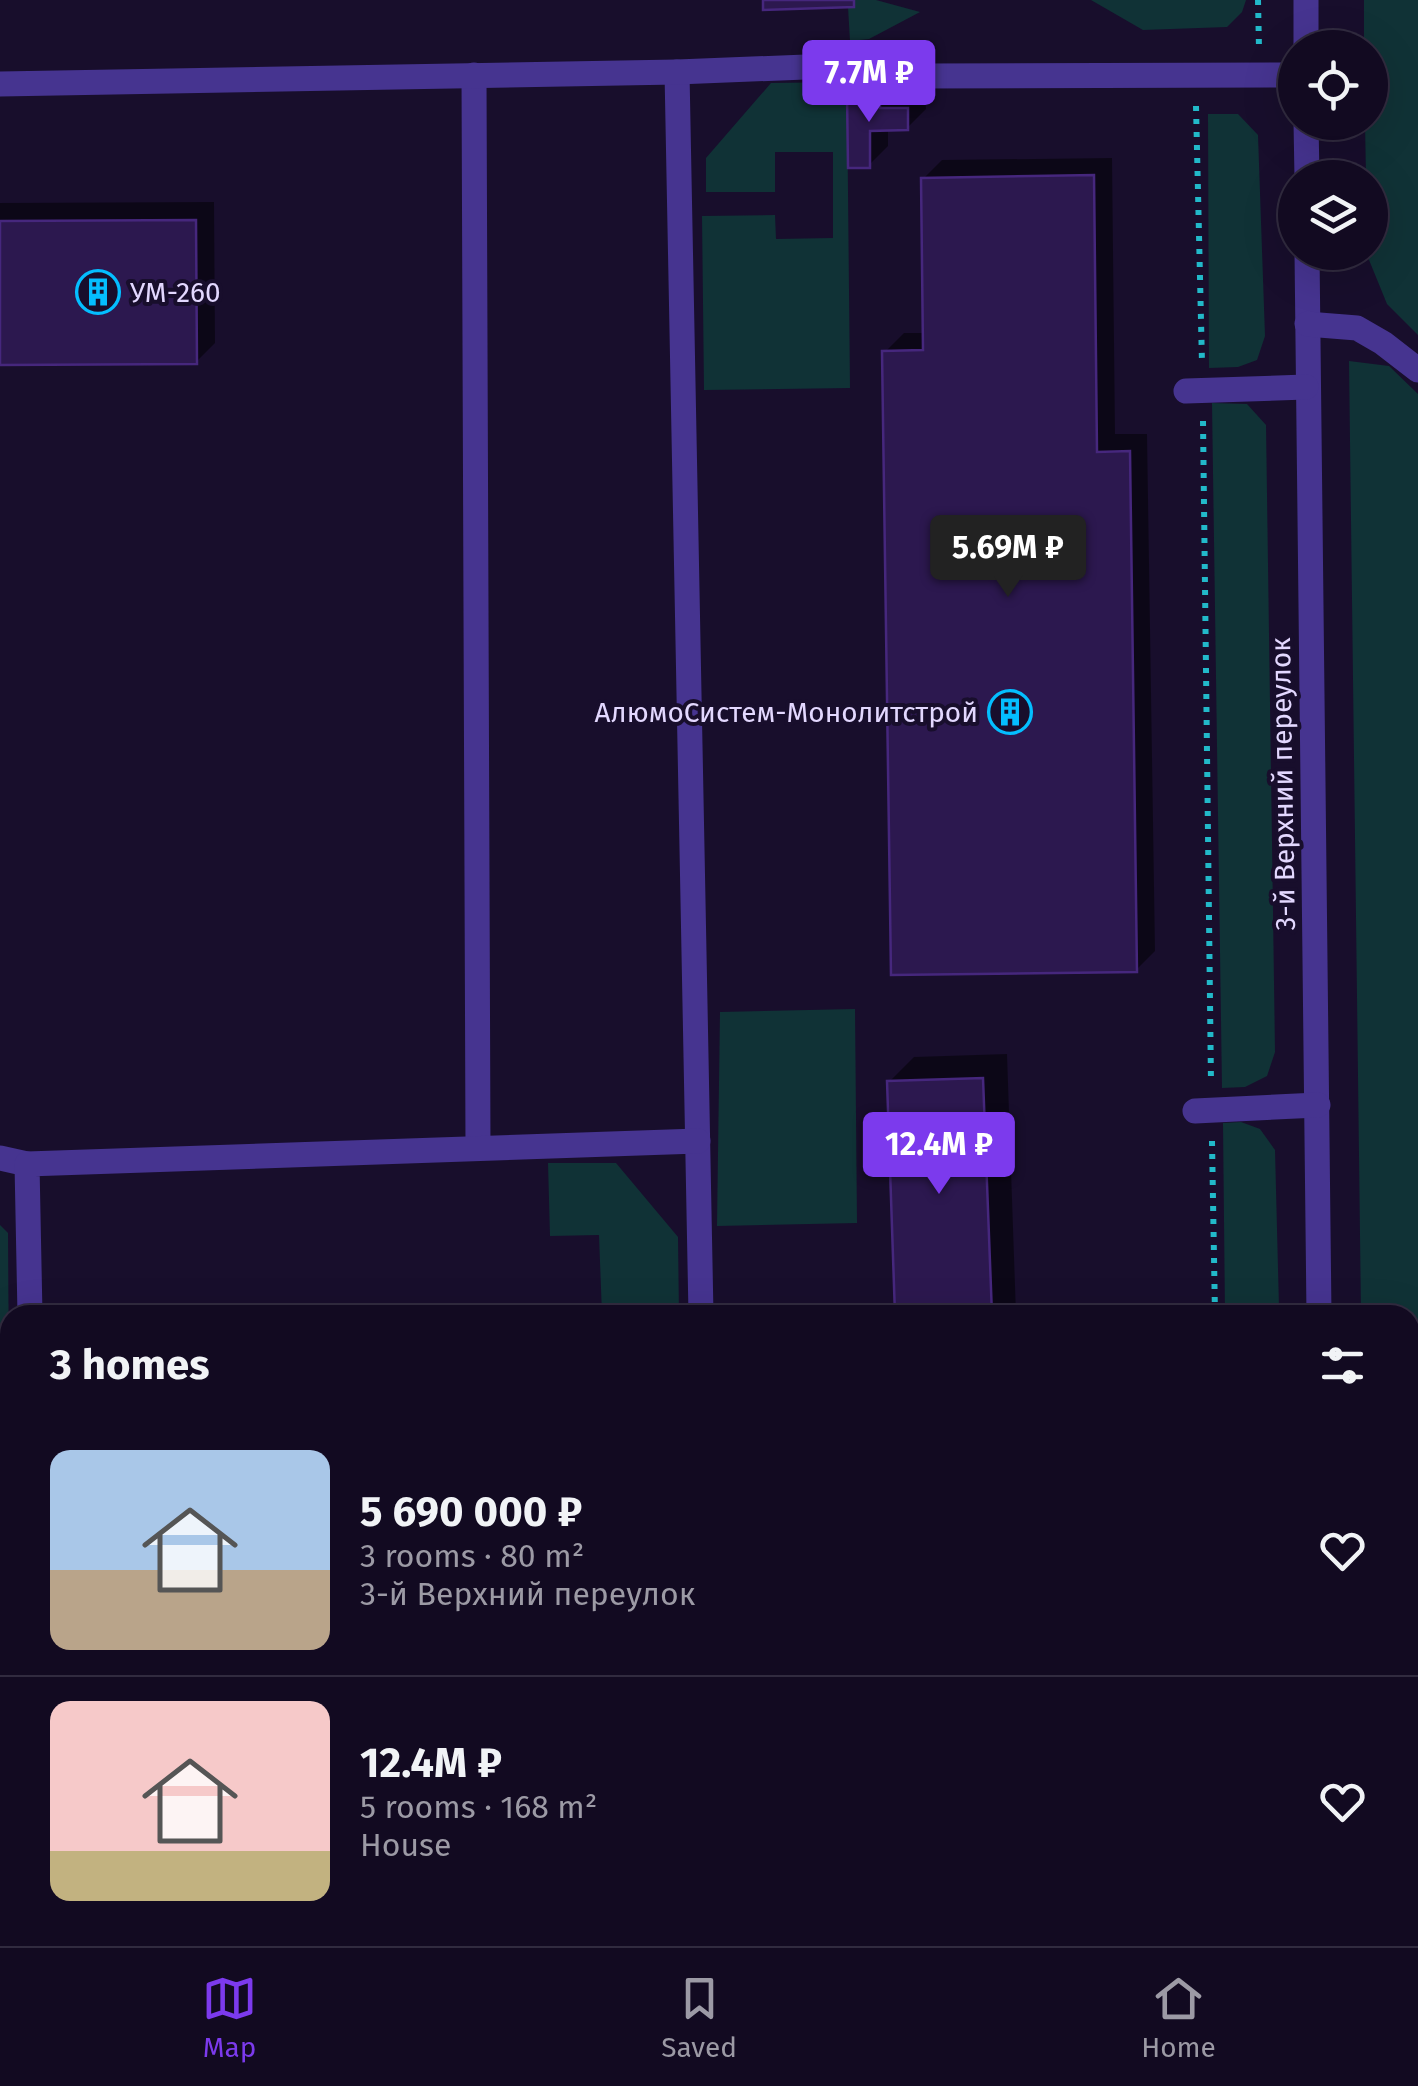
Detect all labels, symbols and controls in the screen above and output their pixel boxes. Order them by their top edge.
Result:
map controls [1278,30,1388,270]
button: locate [1278,30,1388,140]
pin: 7.7M ₽ [788,40,950,125]
text: 7.7M ₽ [824,53,914,91]
button: layers [1278,160,1388,270]
building icon: УМ-260 [75,269,121,315]
place label: УМ-260 [130,276,221,309]
pin: 5.69M ₽ [916,515,1100,600]
text: 5.69M ₽ [952,528,1064,566]
street label: 3-й Верхний переулок [1264,637,1302,931]
building icon: АлюмоСистем-Монолитстрой [987,689,1033,735]
place label: АлюмоСистем-Монолитстрой [595,696,978,729]
pin: 12.4M ₽ [847,1112,1031,1197]
text: 12.4M ₽ [885,1125,993,1163]
icon: filters [1315,1338,1370,1393]
text: 3 homes [50,1340,210,1390]
text: 5 690 000 ₽ [360,1487,582,1537]
icon: home [130,1490,250,1610]
icon: heart [1315,1523,1370,1578]
text: 3 rooms · 80 m² [360,1537,584,1575]
text: 3-й Верхний переулок [360,1575,695,1613]
text: 12.4M ₽ [360,1738,502,1788]
icon: home [130,1741,250,1861]
icon: heart [1315,1774,1370,1829]
text: 5 rooms · 168 m² [360,1788,597,1826]
text: House [360,1826,451,1864]
tab: Map [202,1971,257,2064]
tab: Saved [661,1971,737,2064]
tab: Home [1141,1971,1216,2064]

